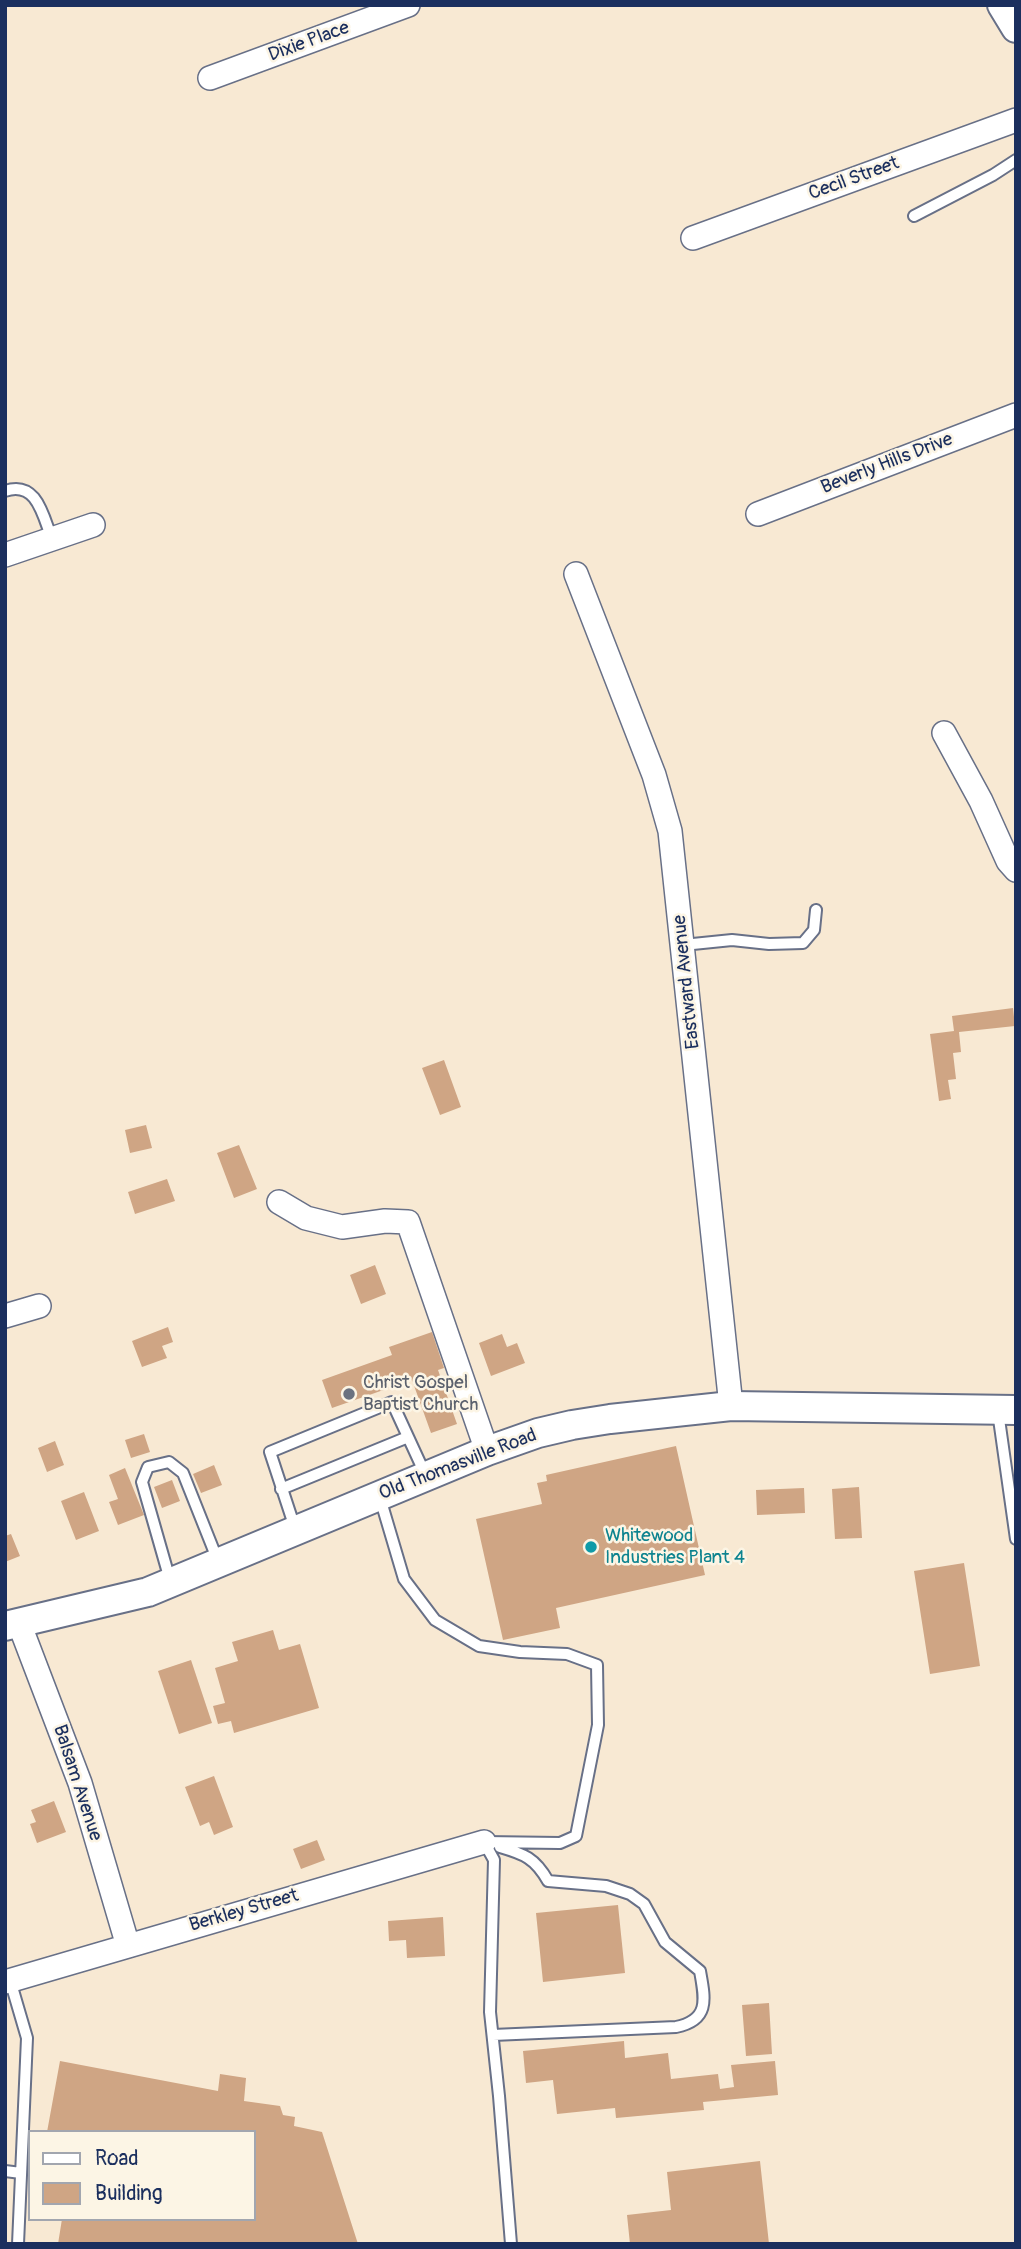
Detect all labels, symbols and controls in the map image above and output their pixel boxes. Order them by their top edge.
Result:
street label: Dixie Place [265,17,353,67]
street label: Cecil Street [806,152,902,206]
street label: Beverly Hills Drive [818,428,956,500]
street label: Eastward Avenue [669,914,705,1050]
place label: Christ Gospel Baptist Church [363,1372,478,1416]
marker: Christ Gospel Baptist Church [341,1386,357,1402]
street label: Old Thomasville Road [376,1424,540,1506]
place label: Whitewood Industries Plant 4 [605,1525,745,1569]
marker: Whitewood Industries Plant 4 [583,1539,599,1555]
street label: Balsam Avenue [47,1722,107,1844]
street label: Berkley Street [187,1885,301,1937]
legend [28,2130,256,2221]
text: Road [95,2145,139,2172]
text: Building [95,2180,162,2207]

